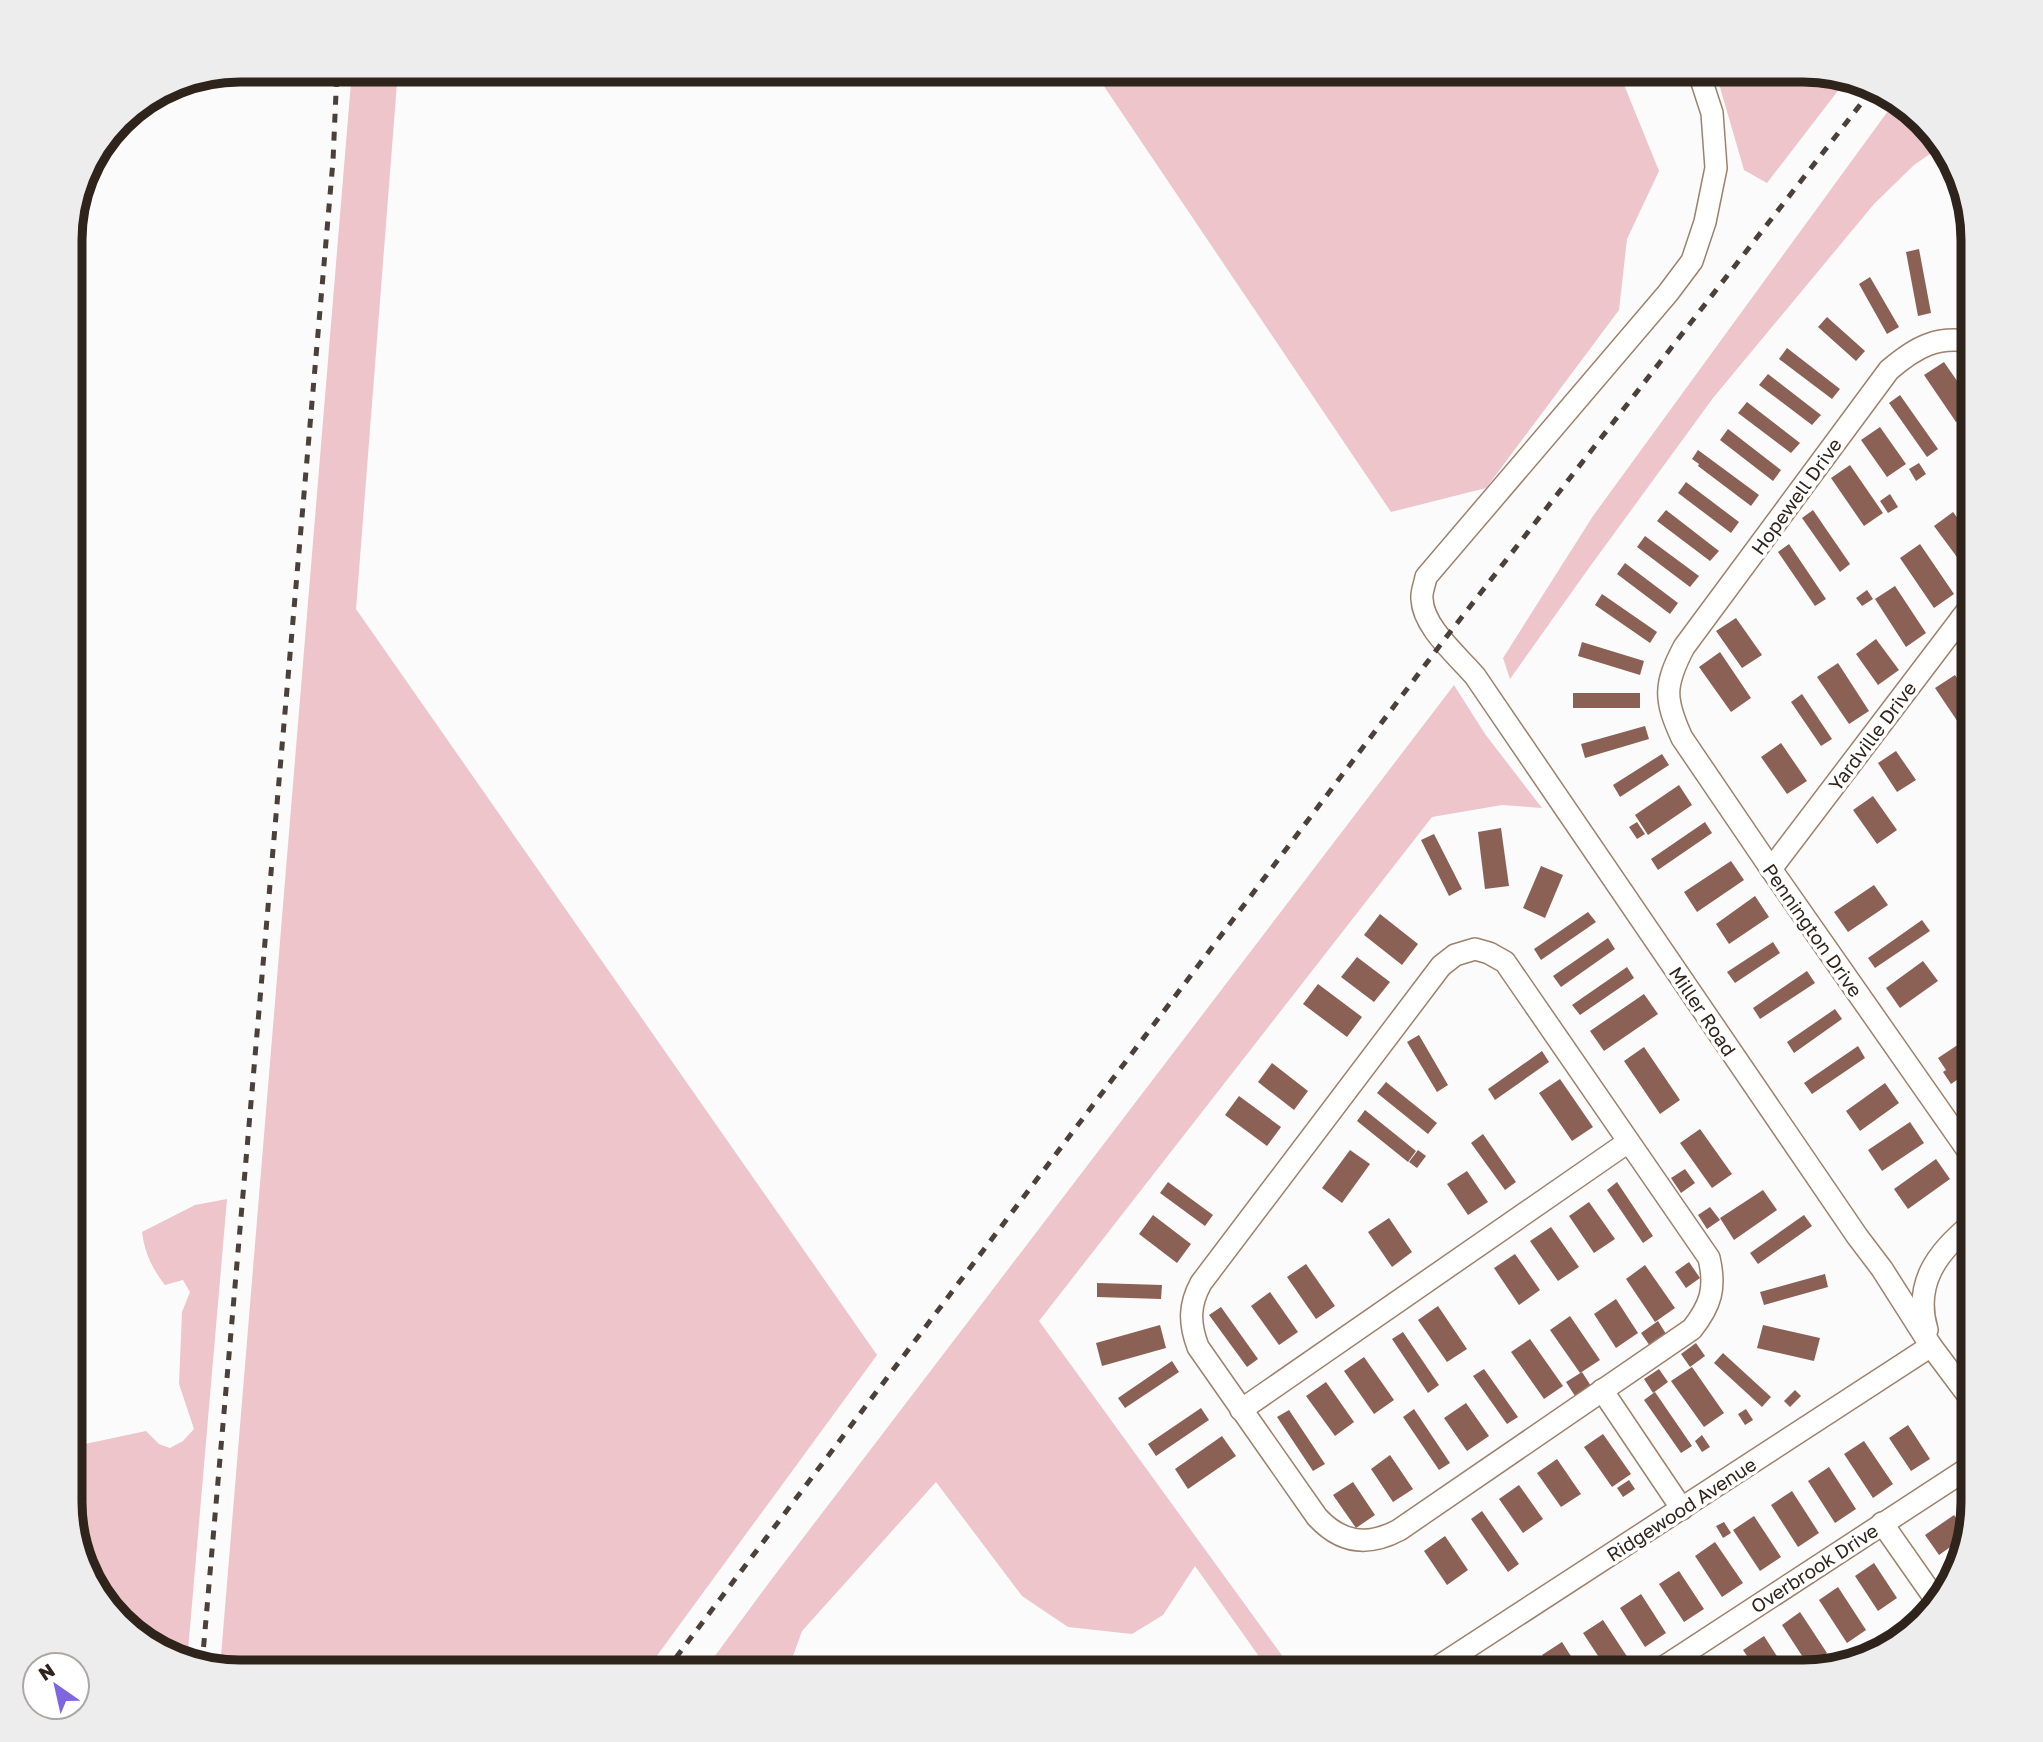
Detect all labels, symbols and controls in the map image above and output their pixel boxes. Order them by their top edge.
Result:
street label: Hopewell Drive [1746,433,1846,559]
street label: Yardville Drive [1823,677,1921,795]
street label: Pennington Drive [1758,859,1868,1001]
street label: Miller Road [1665,962,1741,1060]
street label: Ridgewood Avenue [1602,1452,1760,1566]
street label: Overbrook Drive [1746,1518,1882,1618]
north arrow [21,1651,91,1721]
text: N [34,1658,59,1685]

